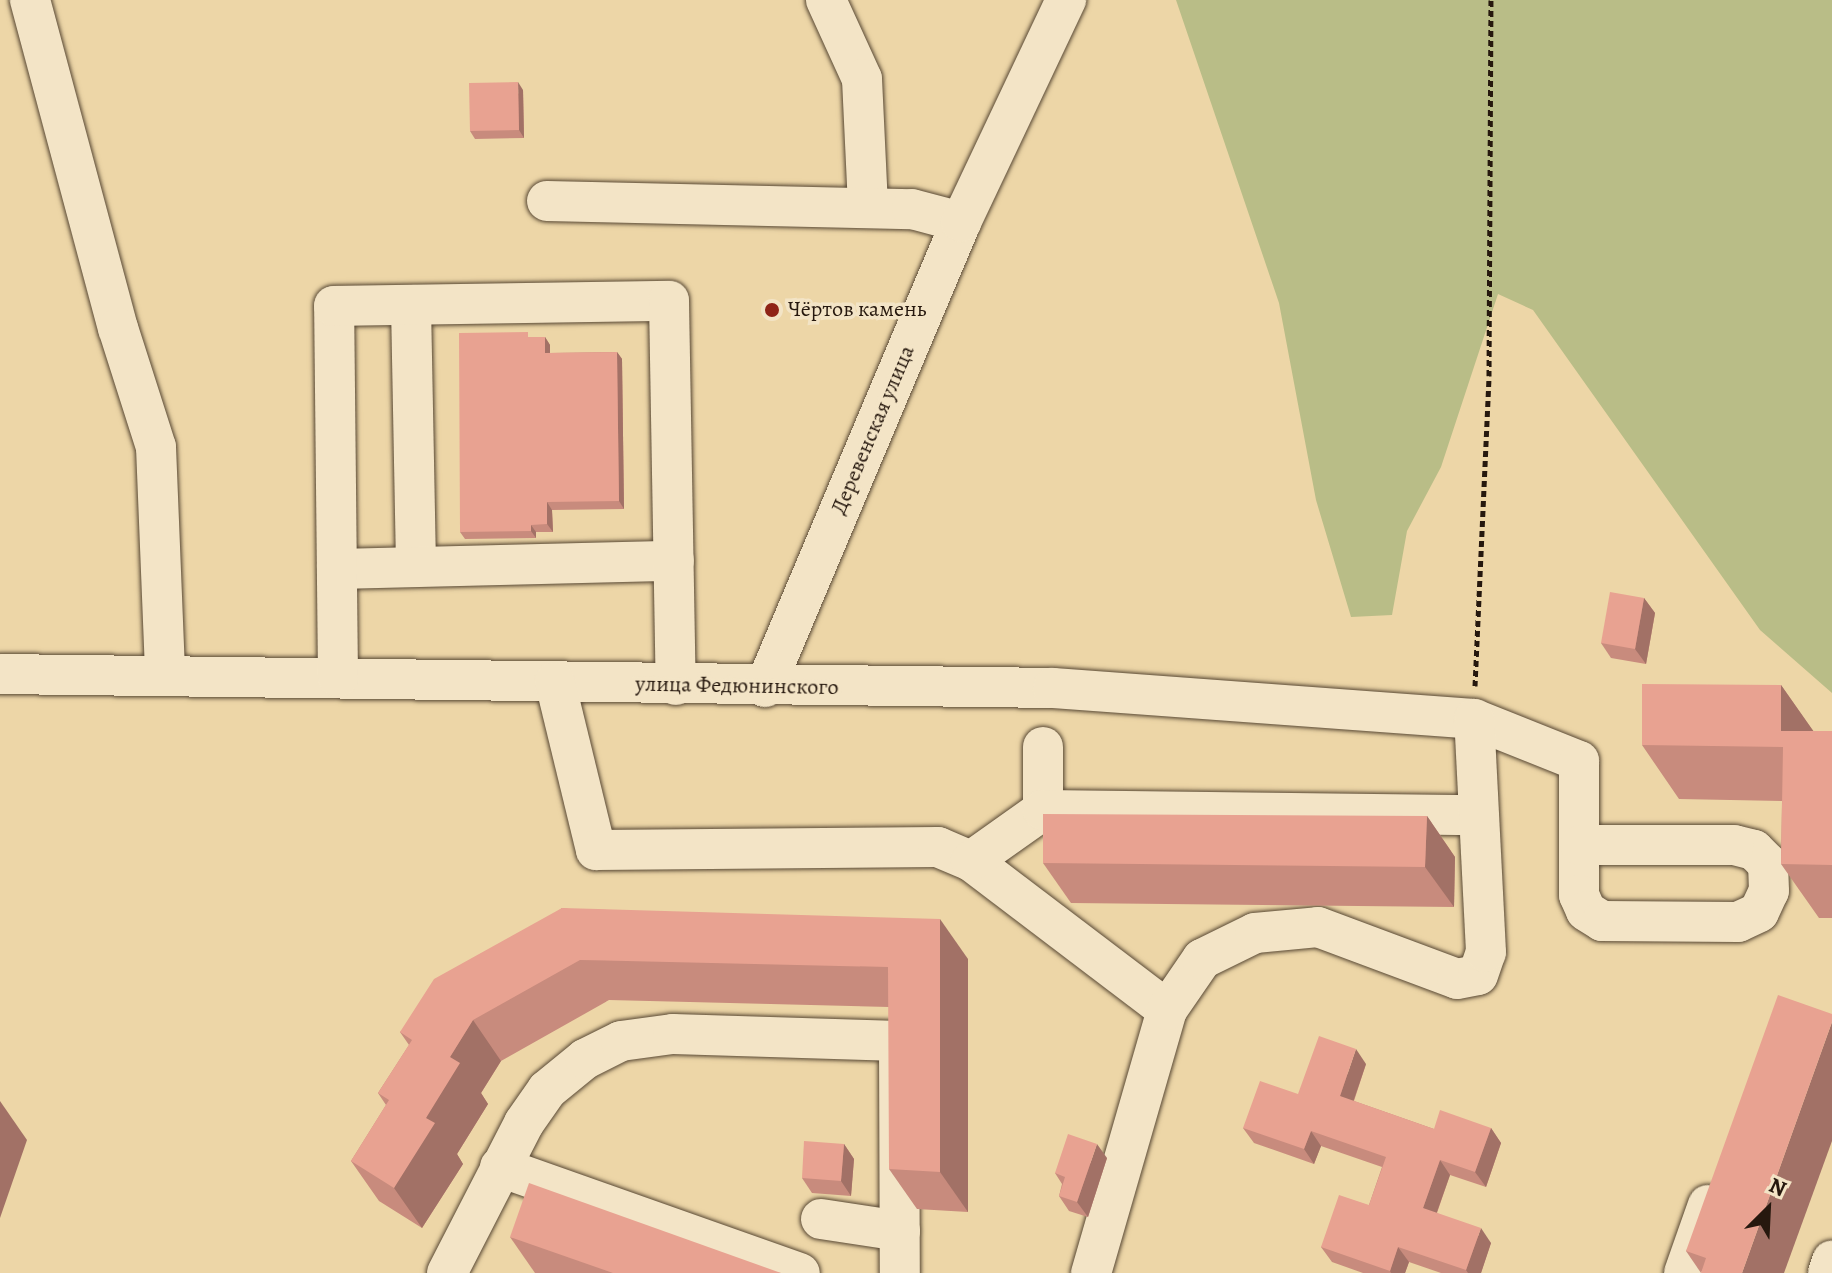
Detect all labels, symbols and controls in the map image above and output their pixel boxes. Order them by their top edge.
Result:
place label: Чёртов камень [788,297,926,323]
marker: Чёртов камень [763,301,781,319]
street label: Деревенская улица [826,342,920,518]
street label: улица Федюнинского [635,671,839,701]
north arrow [1728,1169,1808,1249]
text: N [1764,1170,1791,1204]

